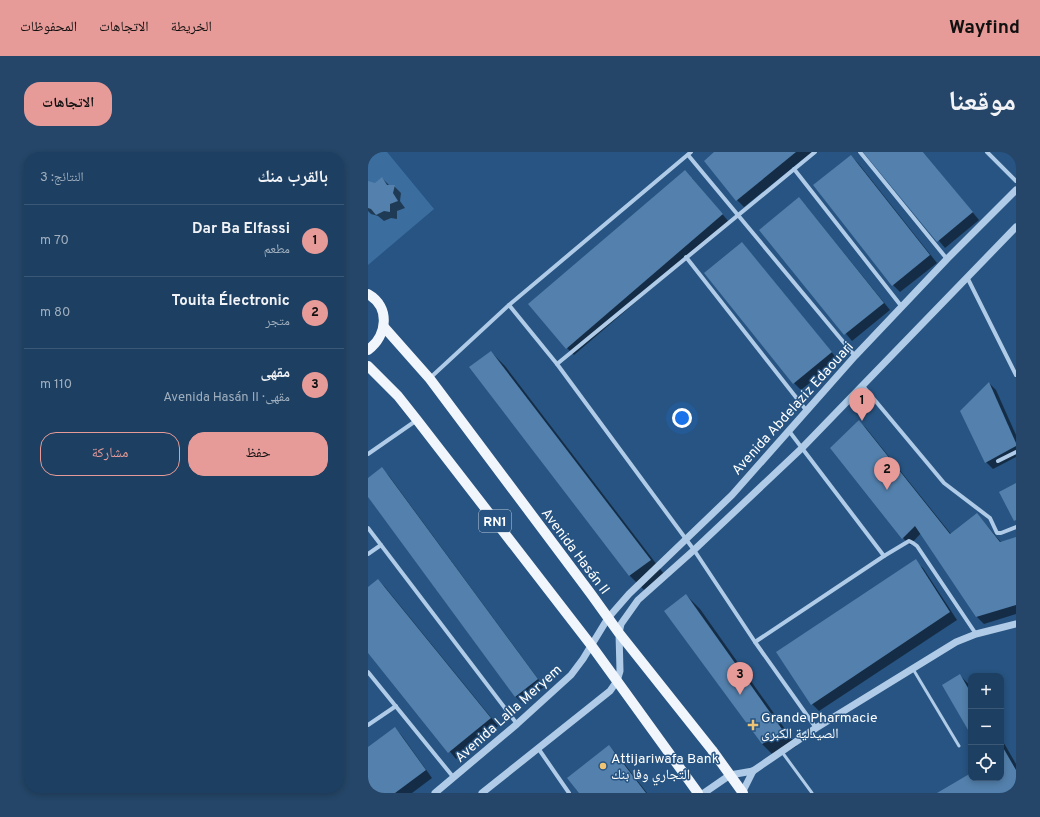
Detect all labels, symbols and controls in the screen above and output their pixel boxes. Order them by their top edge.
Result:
text: Wayfind [949,16,1020,40]
text: المحفوظات [20,19,77,36]
text: الاتجاهات [99,19,149,36]
text: الخريطة [171,19,212,36]
button: الاتجاهات [24,82,112,126]
text: موقعنا [948,85,1016,121]
text: بالقرب منك [257,167,328,189]
text: النتائج: 3 [40,170,84,186]
text: Dar Ba Elfassi [192,220,290,239]
text: 70 m [40,233,69,249]
text: 1 [312,233,318,249]
text: مطعم [264,242,290,258]
text: Touita Électronic [172,292,290,311]
text: 80 m [40,305,70,321]
text: 2 [311,305,319,321]
text: متجر [265,314,290,330]
street label: Avenida Abdelaziz Edaouari [729,339,858,479]
text: مقهى [260,364,290,383]
text: 110 m [40,377,72,393]
text: 3 [311,377,319,393]
pin: 1 [849,388,875,421]
text: مقهى · Avenida Hasán II [163,390,290,406]
your location [672,408,692,428]
button: مشاركة [40,432,180,476]
button: حفظ [188,432,328,476]
pin: 2 [874,457,900,490]
street label: Avenida Hasán II [537,506,613,598]
road number: RN1 [479,510,511,532]
street label: Avenida Lalla Meryem [452,662,566,767]
pin: 3 [727,662,753,695]
map controls [968,673,1004,781]
button: + [968,673,1004,709]
button: − [968,709,1004,745]
place label: Grande Pharmacie الصيدلية الكبرى [761,710,877,743]
marker: Grande Pharmacie الصيدلية الكبرى [748,720,758,730]
button: locate [968,745,1004,781]
place label: Attijariwafa Bank التجاري وفا بنك [611,751,719,786]
marker: Attijariwafa Bank التجاري وفا بنك [598,761,608,771]

